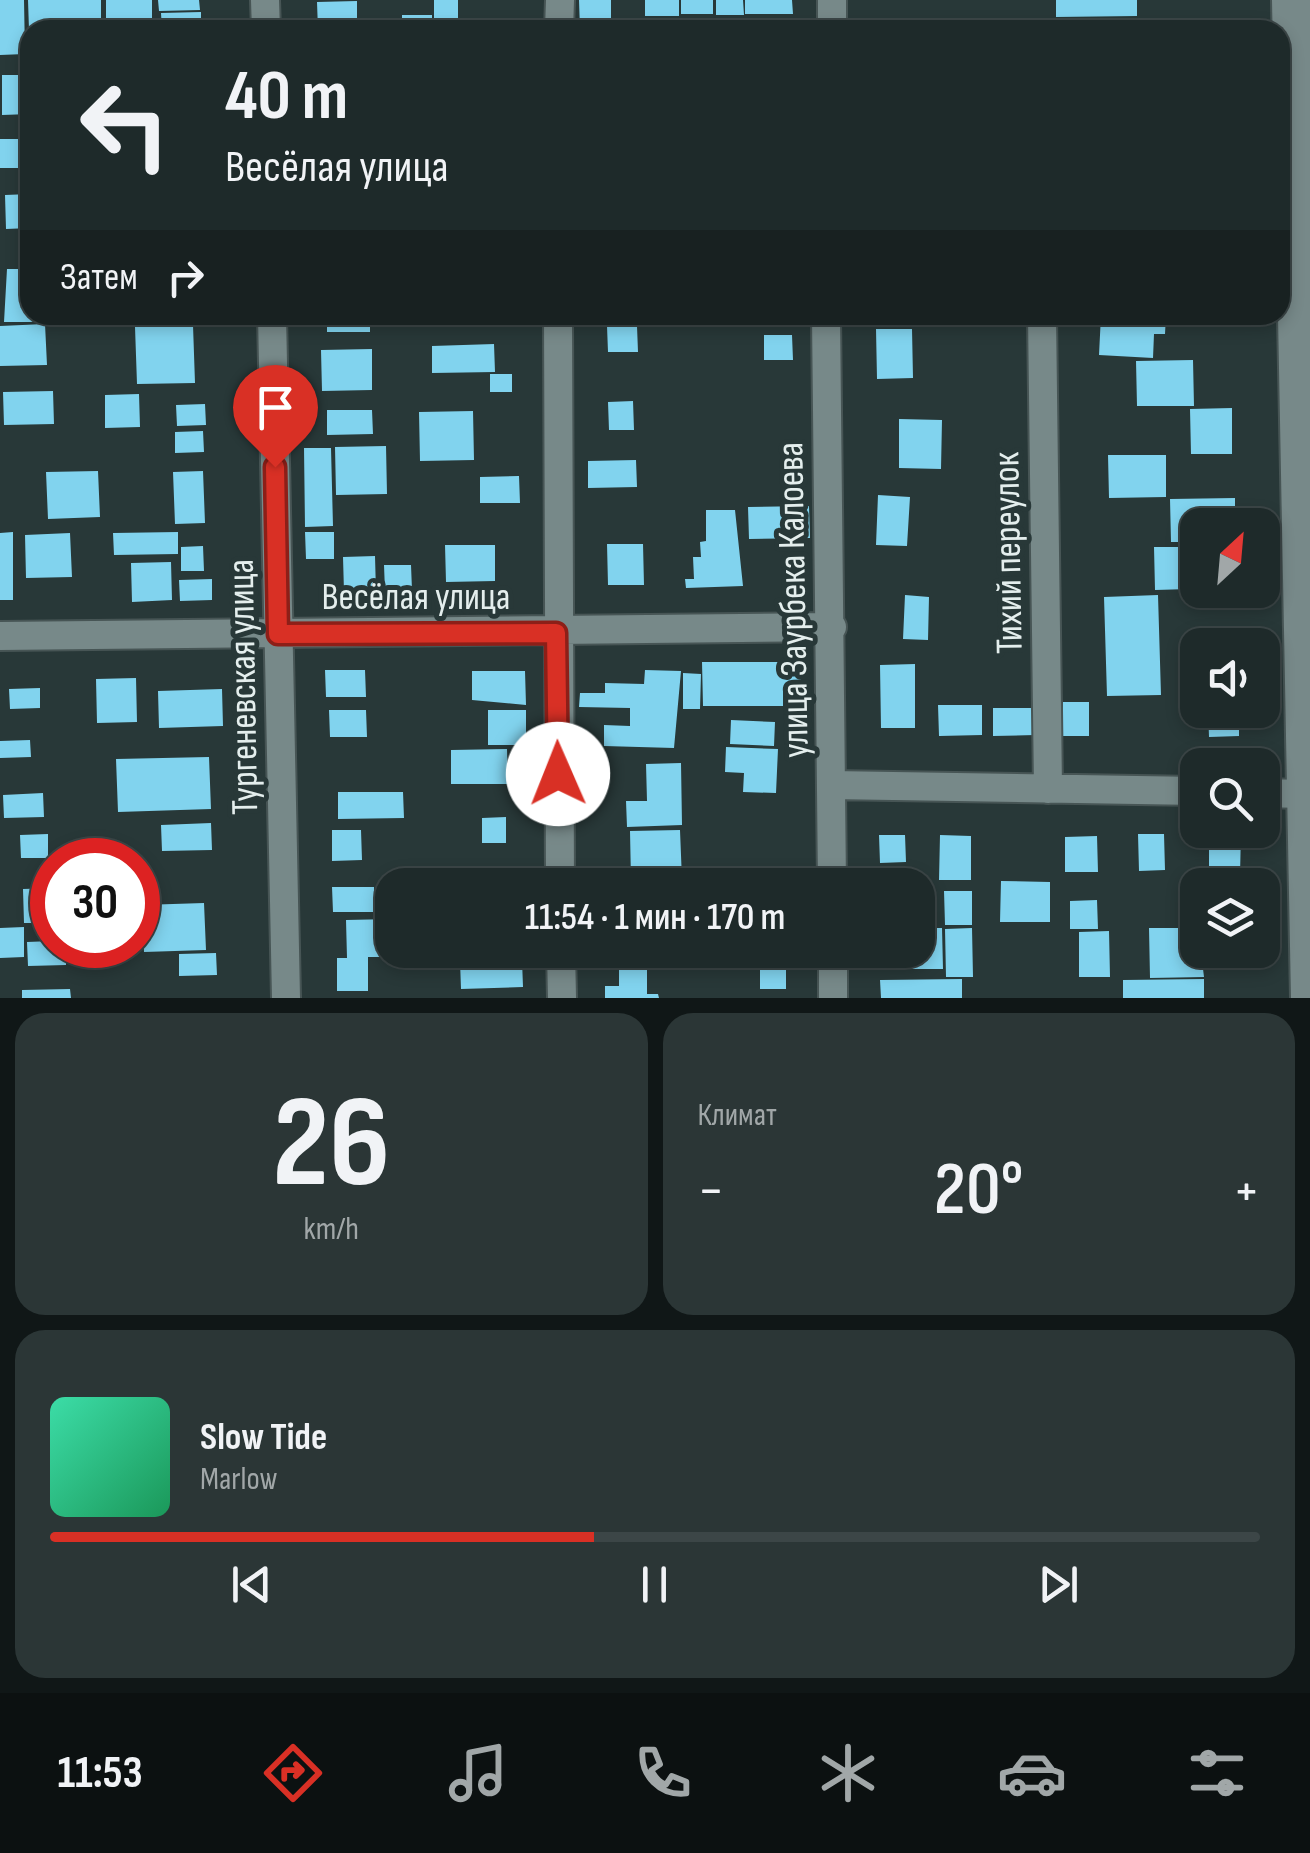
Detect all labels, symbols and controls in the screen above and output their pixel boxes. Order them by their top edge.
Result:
text: 40 m [225,55,348,139]
icon: left [60,60,190,190]
text: Весёлая улица [225,140,449,195]
icon: right [158,250,213,305]
text: Затем [60,255,138,300]
pin [233,365,318,468]
icon: arrive [248,380,303,435]
street label: улица Заурбека Калоева [768,442,819,758]
street label: Тихий переулок [984,451,1033,654]
north arrow [1180,508,1280,608]
map controls [1180,508,1280,968]
street label: Тургеневская улица [219,559,268,815]
street label: Весёлая улица [322,575,510,620]
button: sound [1180,628,1280,728]
position arrow [506,722,610,826]
button: search [1180,748,1280,848]
speed limit sign: 30 [30,838,160,968]
button: layers [1180,868,1280,968]
text: 11:54 · 1 мин · 170 m [525,895,785,940]
text: 26 [272,1067,390,1223]
text: Климат [698,1096,777,1135]
text: 20° [934,1145,1024,1236]
text: − [698,1158,724,1225]
text: + [1233,1158,1260,1225]
text: km/h [304,1210,359,1249]
text: Slow Tide [200,1415,327,1460]
text: Marlow [200,1460,278,1499]
icon: previous [224,1557,279,1612]
icon: pause [627,1557,682,1612]
icon: next [1031,1557,1086,1612]
icon: directions [258,1738,328,1808]
icon: music [443,1738,513,1808]
icon: phone [628,1738,698,1808]
icon: climate [813,1738,883,1808]
icon: car [997,1738,1067,1808]
icon: filters [1182,1738,1252,1808]
text: 11:53 [57,1746,143,1801]

